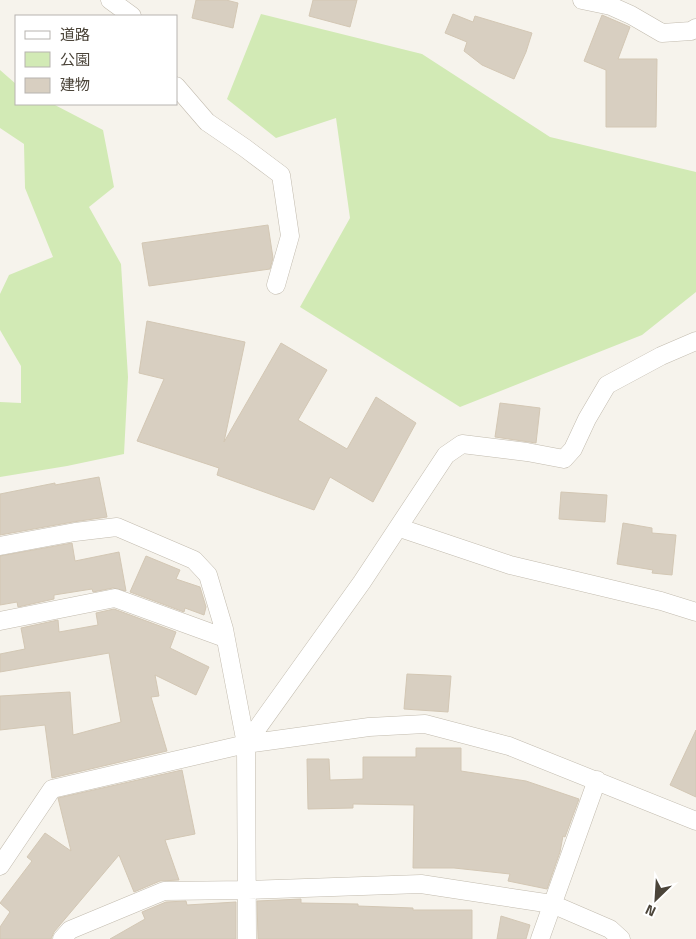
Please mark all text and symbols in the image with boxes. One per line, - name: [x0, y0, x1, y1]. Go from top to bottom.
- legend: [15, 15, 178, 105]
- text: 道路: [60, 23, 90, 46]
- text: 公園: [60, 48, 90, 71]
- text: 建物: [60, 73, 90, 96]
- north arrow: [631, 874, 681, 924]
- text: N: [641, 900, 659, 923]

